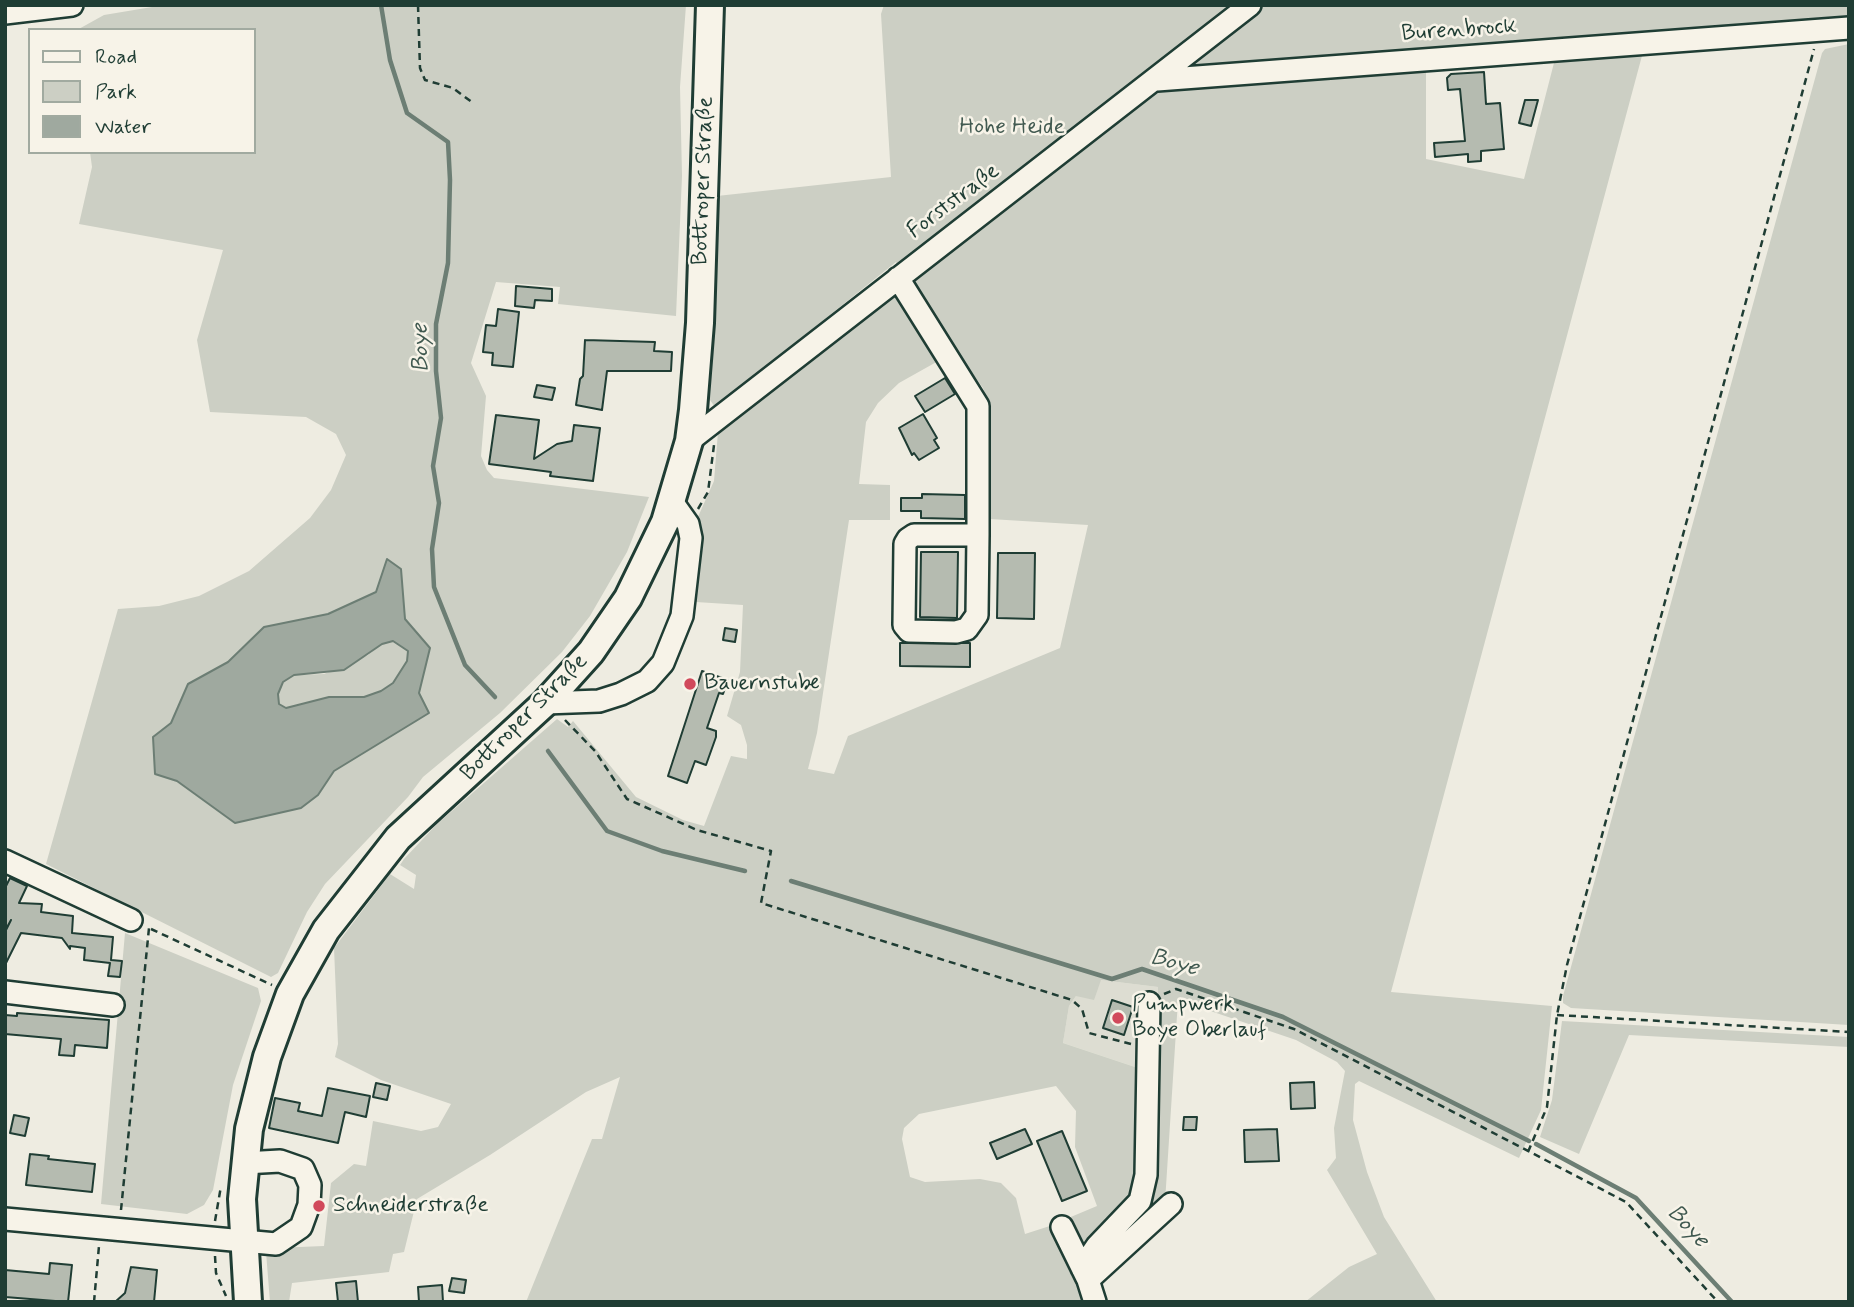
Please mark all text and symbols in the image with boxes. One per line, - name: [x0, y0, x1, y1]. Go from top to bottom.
- street label: Burenbrock: [1400, 13, 1518, 49]
- legend: [28, 28, 256, 154]
- text: Road: [95, 43, 137, 71]
- text: Park: [95, 78, 137, 106]
- street label: Bottroper Straße: [687, 96, 721, 266]
- text: Water: [95, 113, 151, 141]
- park label: Hohe Heide: [959, 114, 1065, 142]
- street label: Forststraße: [902, 158, 1006, 246]
- water label: Boye: [407, 324, 437, 372]
- street label: Bottroper Straße: [456, 649, 594, 787]
- place label: Bauernstube: [704, 670, 820, 698]
- marker: Bauernstube: [682, 676, 698, 692]
- water label: Boye: [1147, 944, 1201, 984]
- place label: Pumpwerk Boye Oberlauf: [1132, 991, 1266, 1045]
- marker: Pumpwerk Boye Oberlauf: [1110, 1010, 1126, 1026]
- place label: Schneiderstraße: [333, 1192, 489, 1220]
- marker: Schneiderstraße: [311, 1198, 327, 1214]
- water label: Boye: [1660, 1199, 1714, 1255]

